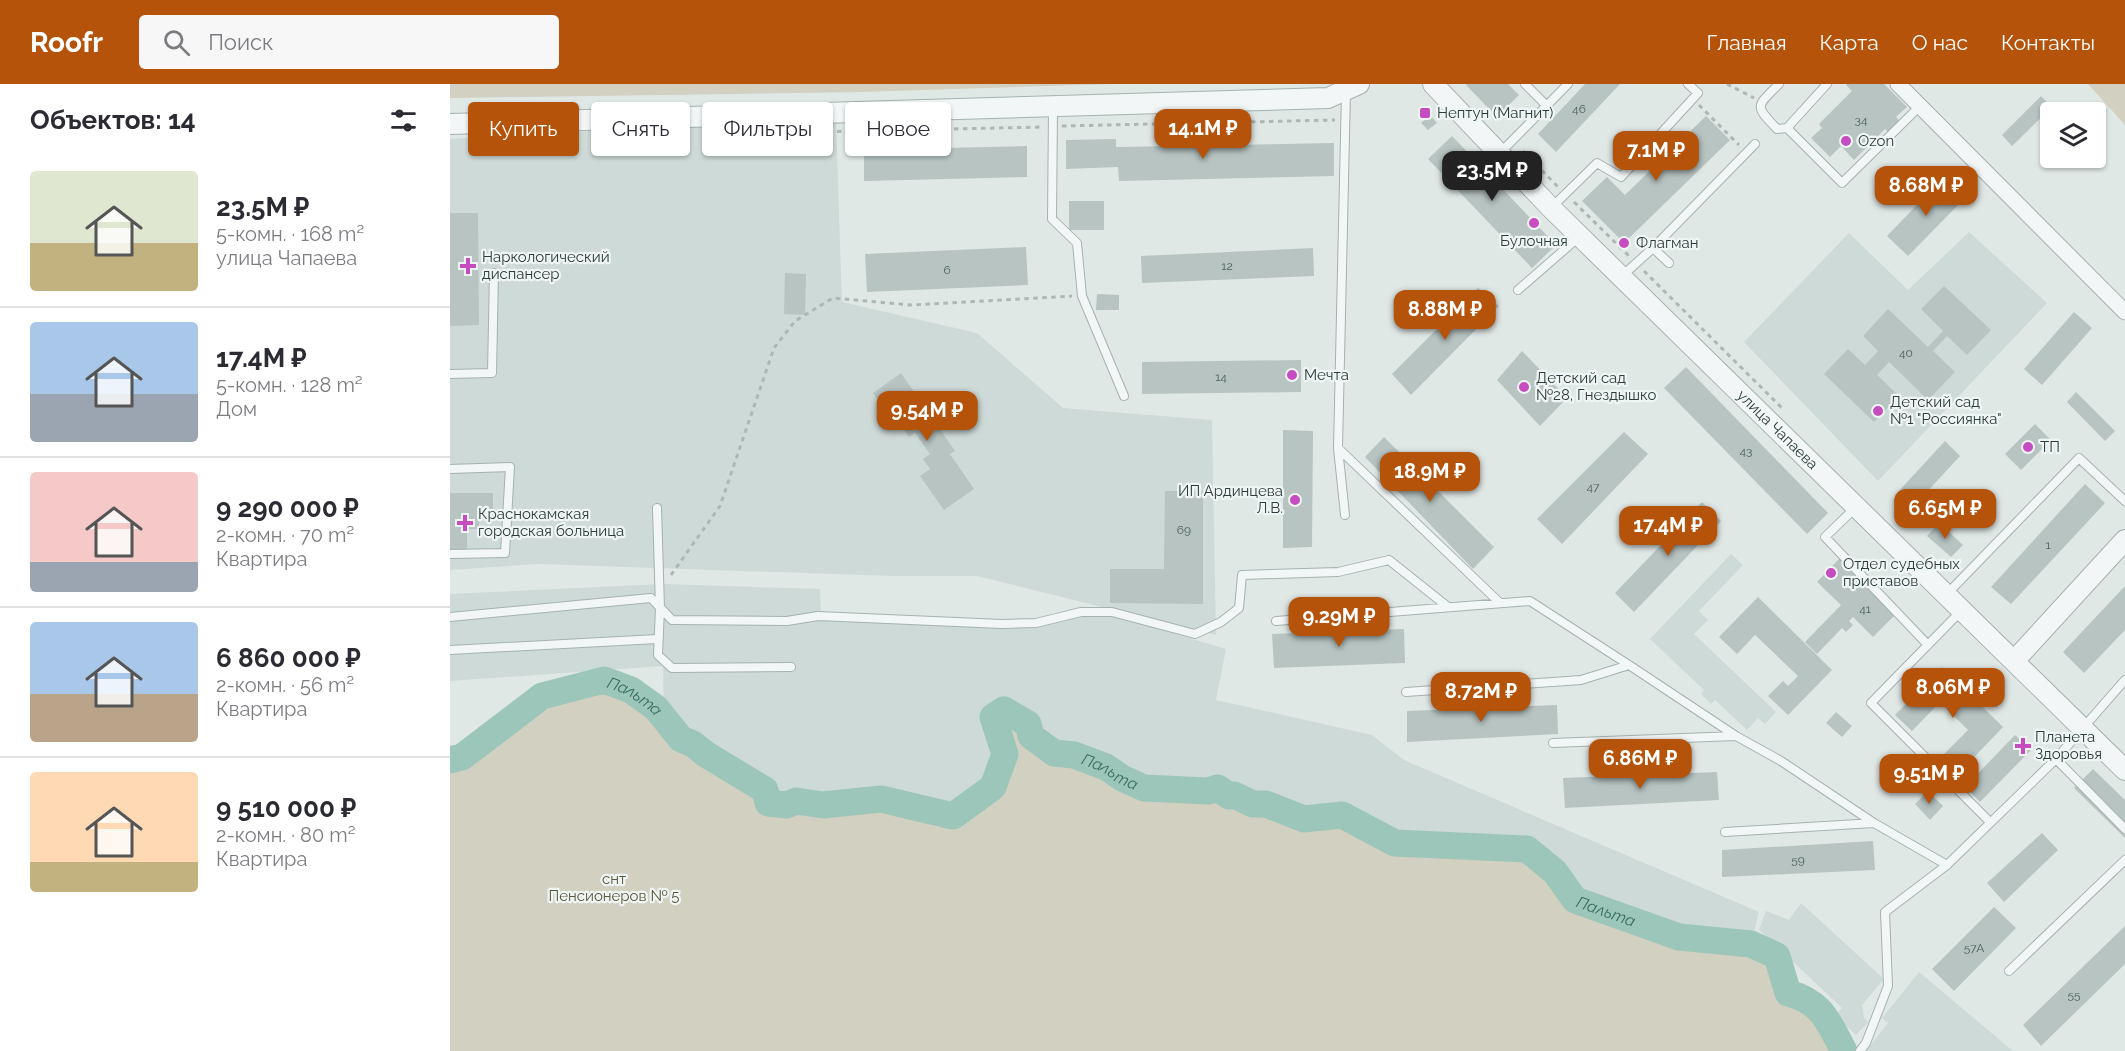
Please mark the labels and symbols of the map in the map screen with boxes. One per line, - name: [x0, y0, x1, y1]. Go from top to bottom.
- house number: 46: [1572, 102, 1586, 116]
- place label: Нептун (Магнит): [1437, 104, 1553, 122]
- marker: Нептун (Магнит): [1418, 106, 1432, 120]
- pin: 14.1M ₽: [1148, 109, 1258, 160]
- house number: 34: [1855, 113, 1868, 127]
- pin: 7.1M ₽: [1607, 131, 1705, 182]
- place label: Ozon: [1858, 132, 1894, 150]
- marker: Ozon: [1839, 134, 1853, 148]
- pin: 23.5M ₽: [1437, 151, 1547, 202]
- pin: 8.68M ₽: [1871, 166, 1981, 217]
- marker: Булочная: [1527, 216, 1541, 230]
- place label: Булочная: [1500, 232, 1568, 250]
- place label: Флагман: [1636, 234, 1698, 252]
- marker: Флагман: [1617, 236, 1631, 250]
- place label: Наркологический диспансер: [482, 248, 610, 283]
- marker: Наркологический диспансер: [459, 257, 477, 275]
- house number: 12: [1221, 259, 1233, 273]
- house number: 6: [943, 263, 951, 277]
- pin: 8.88M ₽: [1390, 290, 1500, 341]
- house number: 40: [1899, 346, 1913, 360]
- place label: Мечта: [1304, 366, 1349, 384]
- marker: Мечта: [1285, 368, 1299, 382]
- place label: Детский сад №28, Гнездышко: [1536, 369, 1656, 404]
- house number: 14: [1215, 370, 1227, 384]
- marker: Детский сад №28, Гнездышко: [1517, 380, 1531, 394]
- street label: улица Чапаева: [1733, 386, 1822, 473]
- pin: 9.54M ₽: [872, 391, 982, 442]
- place label: Детский сад №1 "Россиянка": [1890, 393, 2002, 428]
- marker: Детский сад №1 "Россиянка": [1871, 404, 1885, 418]
- place label: ТП: [2040, 438, 2060, 456]
- marker: ТП: [2021, 440, 2035, 454]
- house number: 43: [1740, 444, 1752, 458]
- pin: 18.9M ₽: [1375, 452, 1485, 503]
- house number: 47: [1587, 480, 1600, 494]
- place label: ИП Ардинцева Л.В.: [1178, 482, 1283, 517]
- pin: 6.65M ₽: [1890, 489, 2000, 540]
- marker: ИП Ардинцева Л.В.: [1288, 493, 1302, 507]
- place label: Краснокамская городская больница: [478, 505, 624, 540]
- pin: 17.4M ₽: [1613, 506, 1723, 557]
- marker: Краснокамская городская больница: [456, 514, 474, 532]
- house number: 69: [1177, 523, 1191, 537]
- house number: 1: [2045, 538, 2051, 552]
- place label: Отдел судебных приставов: [1843, 555, 1960, 590]
- marker: Отдел судебных приставов: [1824, 566, 1838, 580]
- pin: 9.29M ₽: [1284, 597, 1394, 648]
- house number: 41: [1859, 602, 1871, 616]
- pin: 8.06M ₽: [1898, 668, 2008, 719]
- pin: 8.72M ₽: [1426, 672, 1536, 723]
- water label: Пальта: [605, 673, 667, 719]
- place label: Планета Здоровья: [2035, 728, 2102, 763]
- pin: 6.86M ₽: [1585, 739, 1695, 790]
- marker: Планета Здоровья: [2016, 739, 2030, 753]
- water label: Пальта: [1079, 749, 1142, 794]
- pin: 9.51M ₽: [1874, 754, 1984, 805]
- house number: 59: [1791, 853, 1805, 867]
- park label: снт Пенсионеров № 5: [548, 870, 680, 905]
- water label: Пальта: [1574, 892, 1639, 930]
- house number: 57А: [1964, 941, 1984, 955]
- house number: 55: [2067, 988, 2081, 1002]

